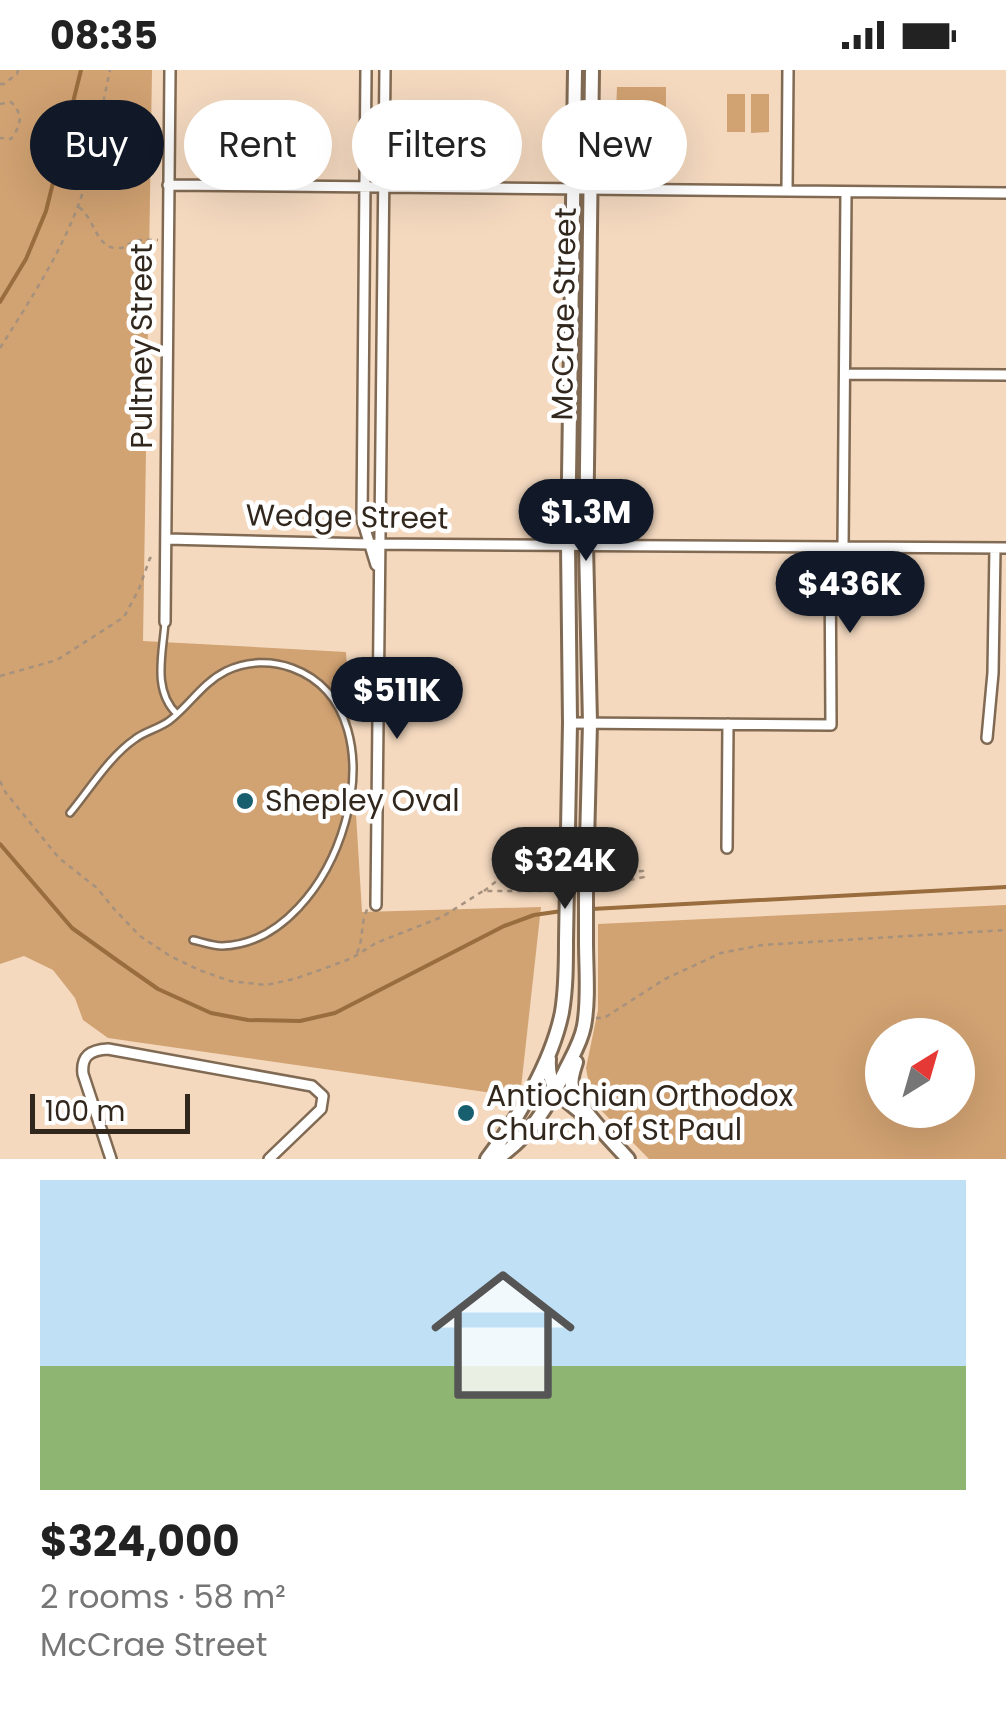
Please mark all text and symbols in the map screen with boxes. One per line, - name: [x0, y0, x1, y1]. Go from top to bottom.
- text: 08:35: [50, 9, 158, 62]
- chip: Buy: [30, 100, 164, 190]
- chip: Rent: [184, 100, 332, 190]
- chip: Filters: [352, 100, 522, 190]
- chip: New: [542, 100, 687, 190]
- street label: McCrae Street: [540, 207, 587, 421]
- street label: Pultney Street: [120, 243, 163, 449]
- pin: $1.3M: [516, 479, 656, 564]
- text: $1.3M: [541, 489, 631, 534]
- street label: Wedge Street: [245, 493, 449, 540]
- pin: $436K: [780, 551, 920, 636]
- text: $436K: [798, 561, 902, 606]
- pin: $511K: [327, 657, 467, 742]
- text: $511K: [353, 667, 441, 712]
- place label: Shepley Oval: [265, 779, 460, 822]
- marker: Shepley Oval: [234, 790, 256, 812]
- pin: $324K: [495, 827, 635, 912]
- text: $324K: [514, 837, 616, 882]
- north arrow: [865, 1018, 975, 1128]
- map controls: [865, 1018, 975, 1128]
- place label: Antiochian Orthodox Church of St Paul: [486, 1074, 793, 1151]
- scale bar: [30, 1089, 190, 1134]
- text: 100 m: [45, 1092, 125, 1131]
- marker: Antiochian Orthodox Church of St Paul: [455, 1102, 477, 1124]
- icon: home: [413, 1245, 593, 1425]
- text: $324,000: [40, 1512, 240, 1571]
- text: 2 rooms · 58 m²: [40, 1574, 286, 1619]
- text: McCrae Street: [40, 1622, 267, 1667]

